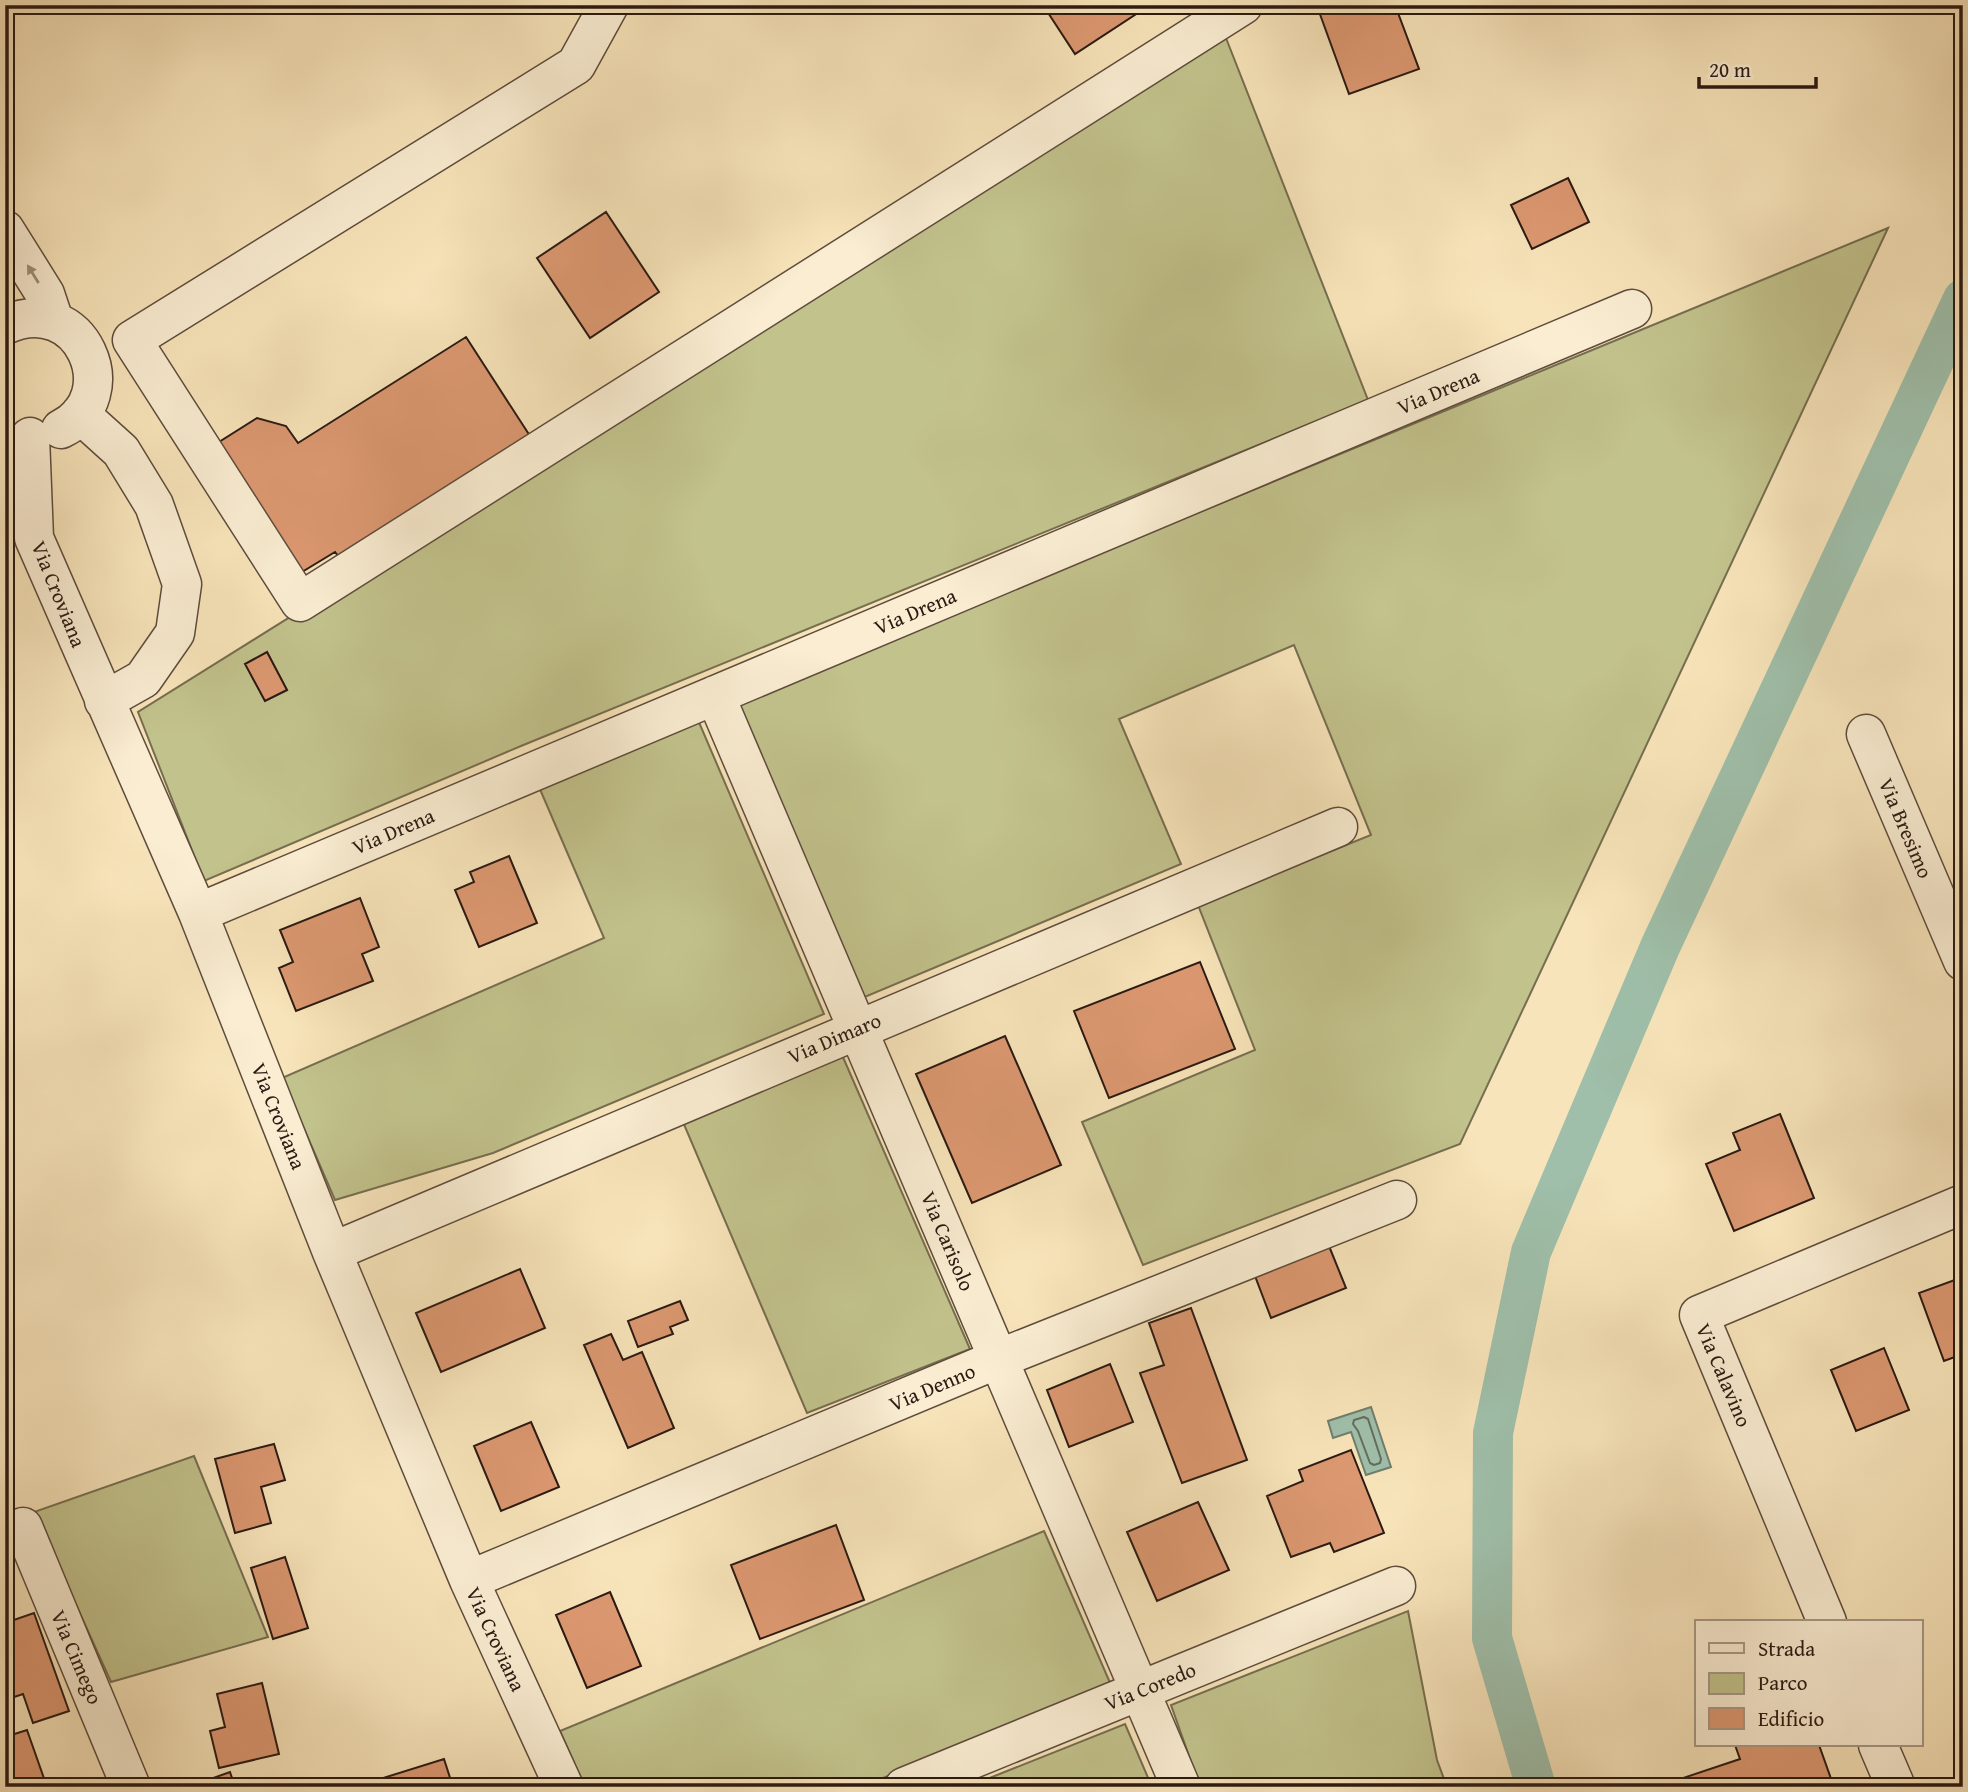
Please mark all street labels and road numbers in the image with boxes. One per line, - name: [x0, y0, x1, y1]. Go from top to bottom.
- street label: Via Drena: [1392, 360, 1484, 422]
- street label: Via Croviana: [24, 536, 94, 652]
- street label: Via Drena: [869, 580, 961, 642]
- street label: Via Bresimo: [1871, 773, 1941, 883]
- street label: Via Drena: [347, 800, 439, 862]
- street label: Via Dimaro: [782, 1004, 886, 1072]
- street label: Via Croviana: [244, 1058, 314, 1174]
- street label: Via Carisolo: [913, 1186, 983, 1296]
- street label: Via Calavino: [1688, 1318, 1760, 1432]
- street label: Via Denno: [884, 1355, 980, 1419]
- street label: Via Croviana: [458, 1582, 534, 1696]
- street label: Via Cimego: [43, 1605, 111, 1709]
- street label: Via Coredo: [1099, 1654, 1201, 1718]

